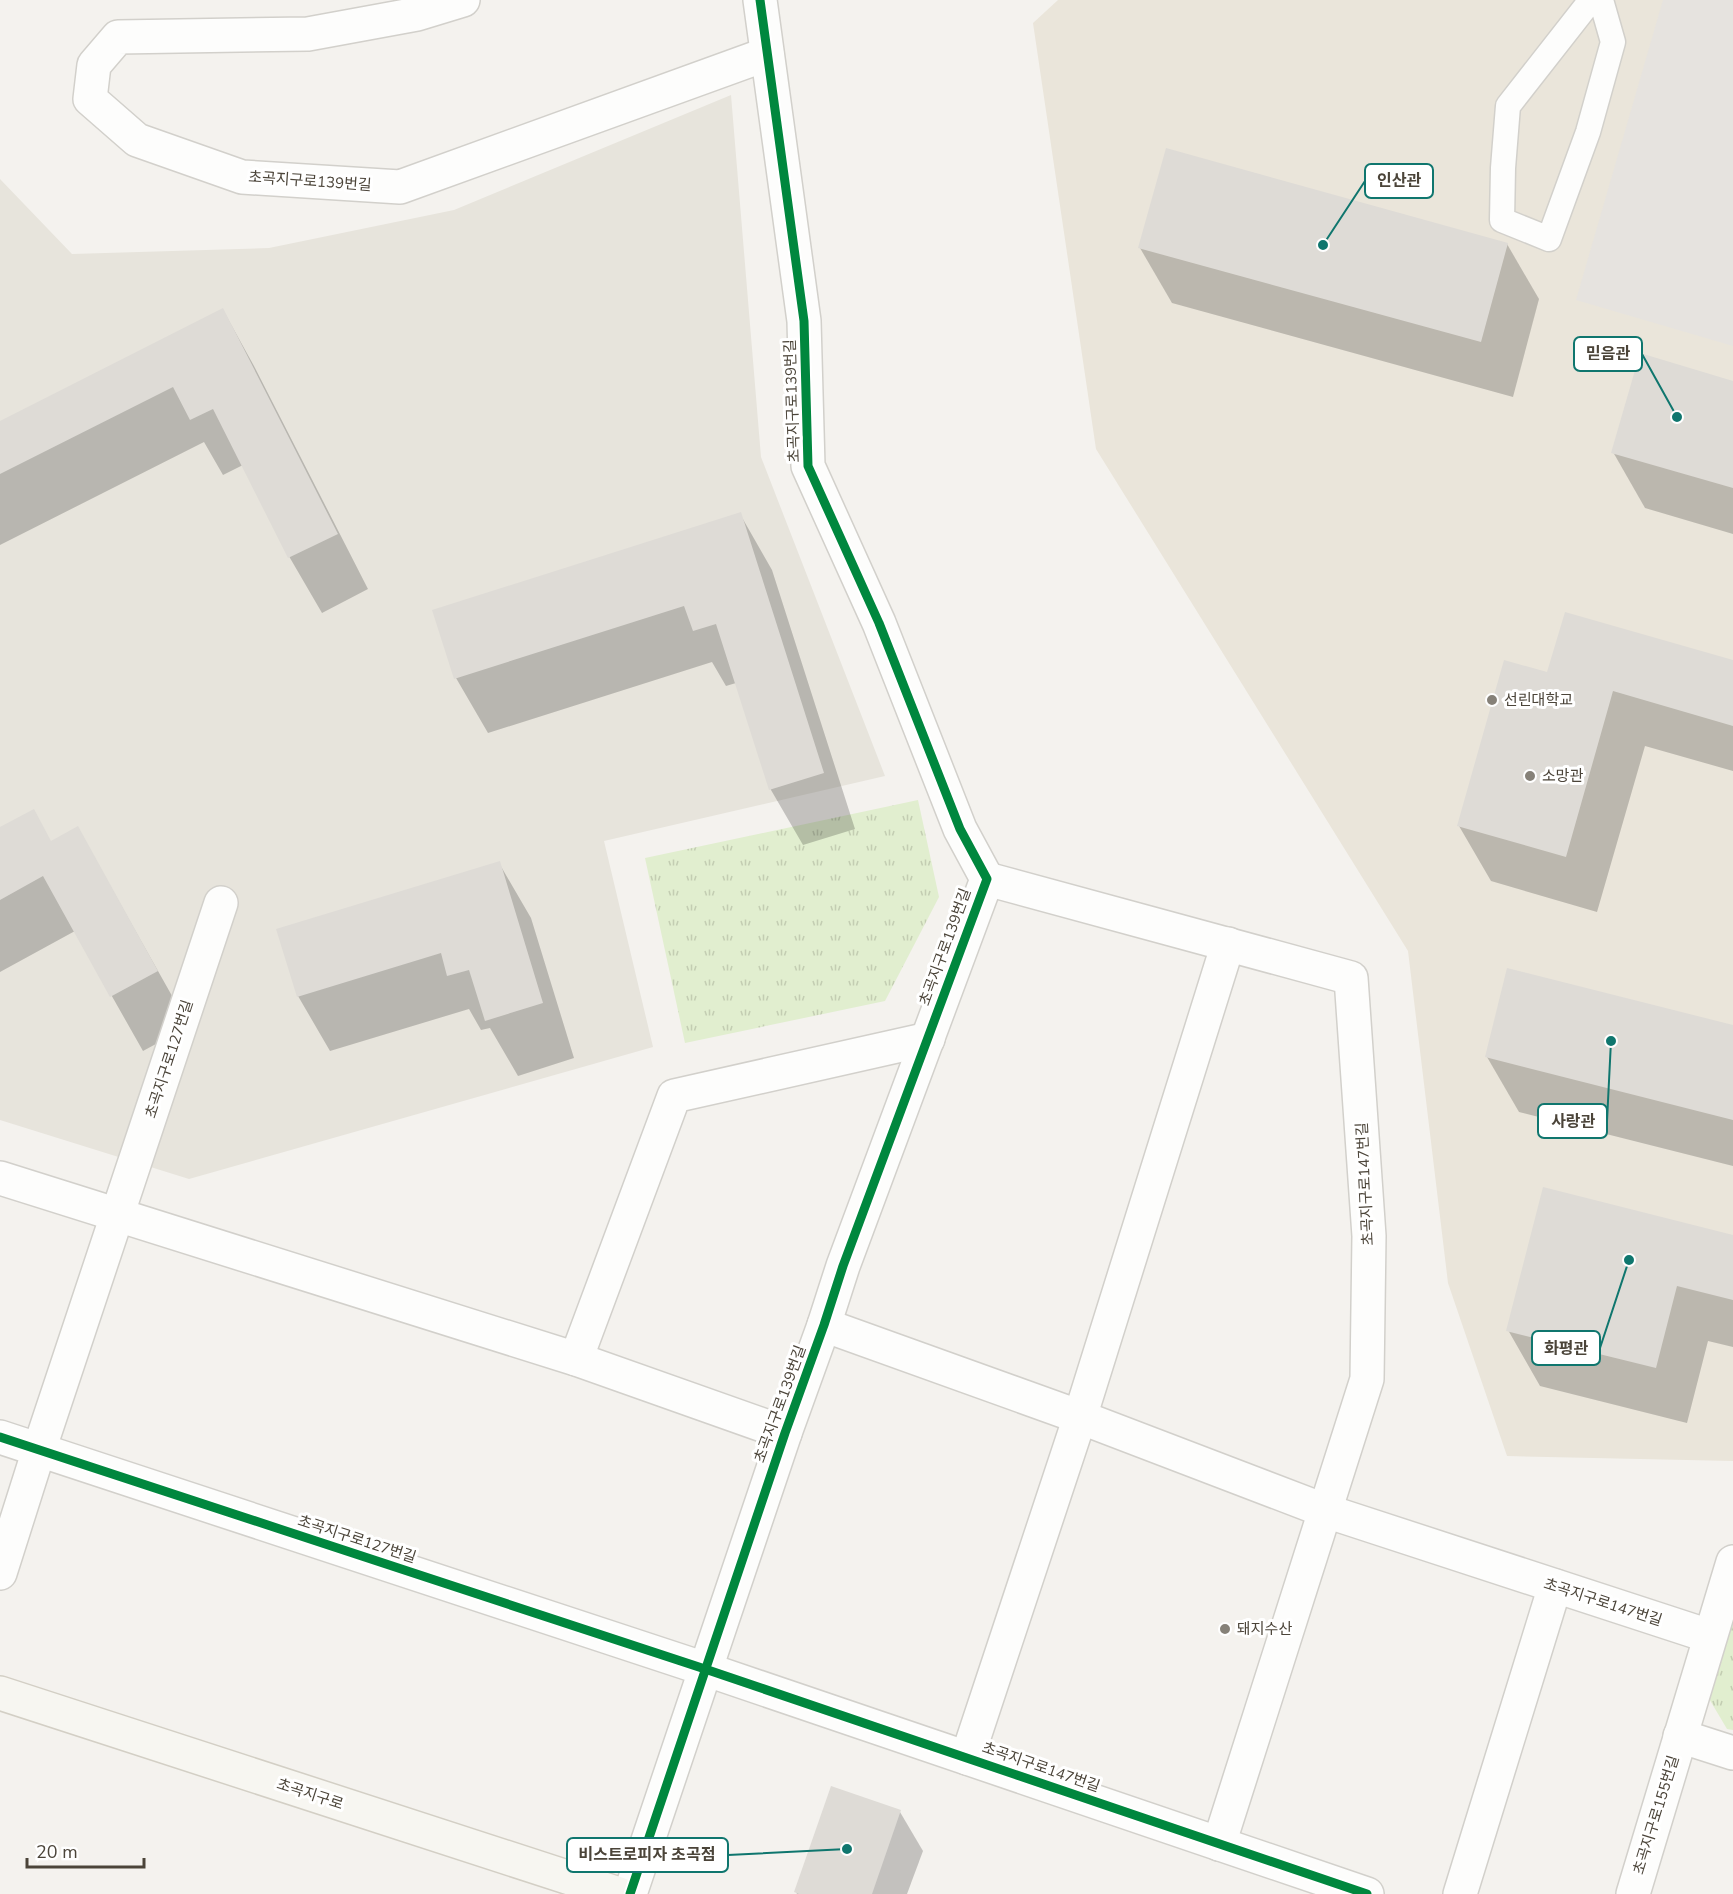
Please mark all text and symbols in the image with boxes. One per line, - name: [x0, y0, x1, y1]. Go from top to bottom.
- callout: 인산관: [1365, 164, 1433, 198]
- street label: 초곡지구로139번길: [248, 167, 372, 195]
- text: 인산관: [1377, 170, 1421, 192]
- callout: 믿음관: [1574, 337, 1642, 371]
- street label: 초곡지구로139번길: [780, 339, 804, 463]
- text: 믿음관: [1586, 343, 1630, 365]
- place label: 선린대학교: [1504, 690, 1573, 710]
- marker: 선린대학교: [1485, 693, 1499, 707]
- place label: 소망관: [1542, 766, 1584, 786]
- marker: 소망관: [1523, 769, 1537, 783]
- street label: 초곡지구로139번길: [914, 886, 976, 1008]
- street label: 초곡지구로127번길: [140, 997, 198, 1121]
- callout: 사랑관: [1538, 1104, 1607, 1138]
- text: 사랑관: [1551, 1111, 1595, 1133]
- street label: 초곡지구로147번길: [1352, 1122, 1378, 1246]
- callout: 화평관: [1532, 1331, 1600, 1365]
- text: 화평관: [1544, 1338, 1588, 1360]
- street label: 초곡지구로139번길: [749, 1343, 811, 1465]
- street label: 초곡지구로127번길: [295, 1510, 419, 1568]
- street label: 초곡지구로147번길: [1541, 1573, 1665, 1631]
- place label: 돼지수산: [1237, 1619, 1292, 1639]
- marker: 돼지수산: [1218, 1622, 1232, 1636]
- street label: 초곡지구로147번길: [979, 1737, 1103, 1797]
- street label: 초곡지구로155번길: [1628, 1753, 1684, 1877]
- street label: 초곡지구로: [274, 1774, 346, 1814]
- scale bar: [27, 1831, 144, 1869]
- callout: 비스트로피자 초곡점: [567, 1838, 728, 1872]
- text: 20 m: [36, 1840, 78, 1864]
- text: 비스트로피자 초곡점: [579, 1844, 715, 1866]

